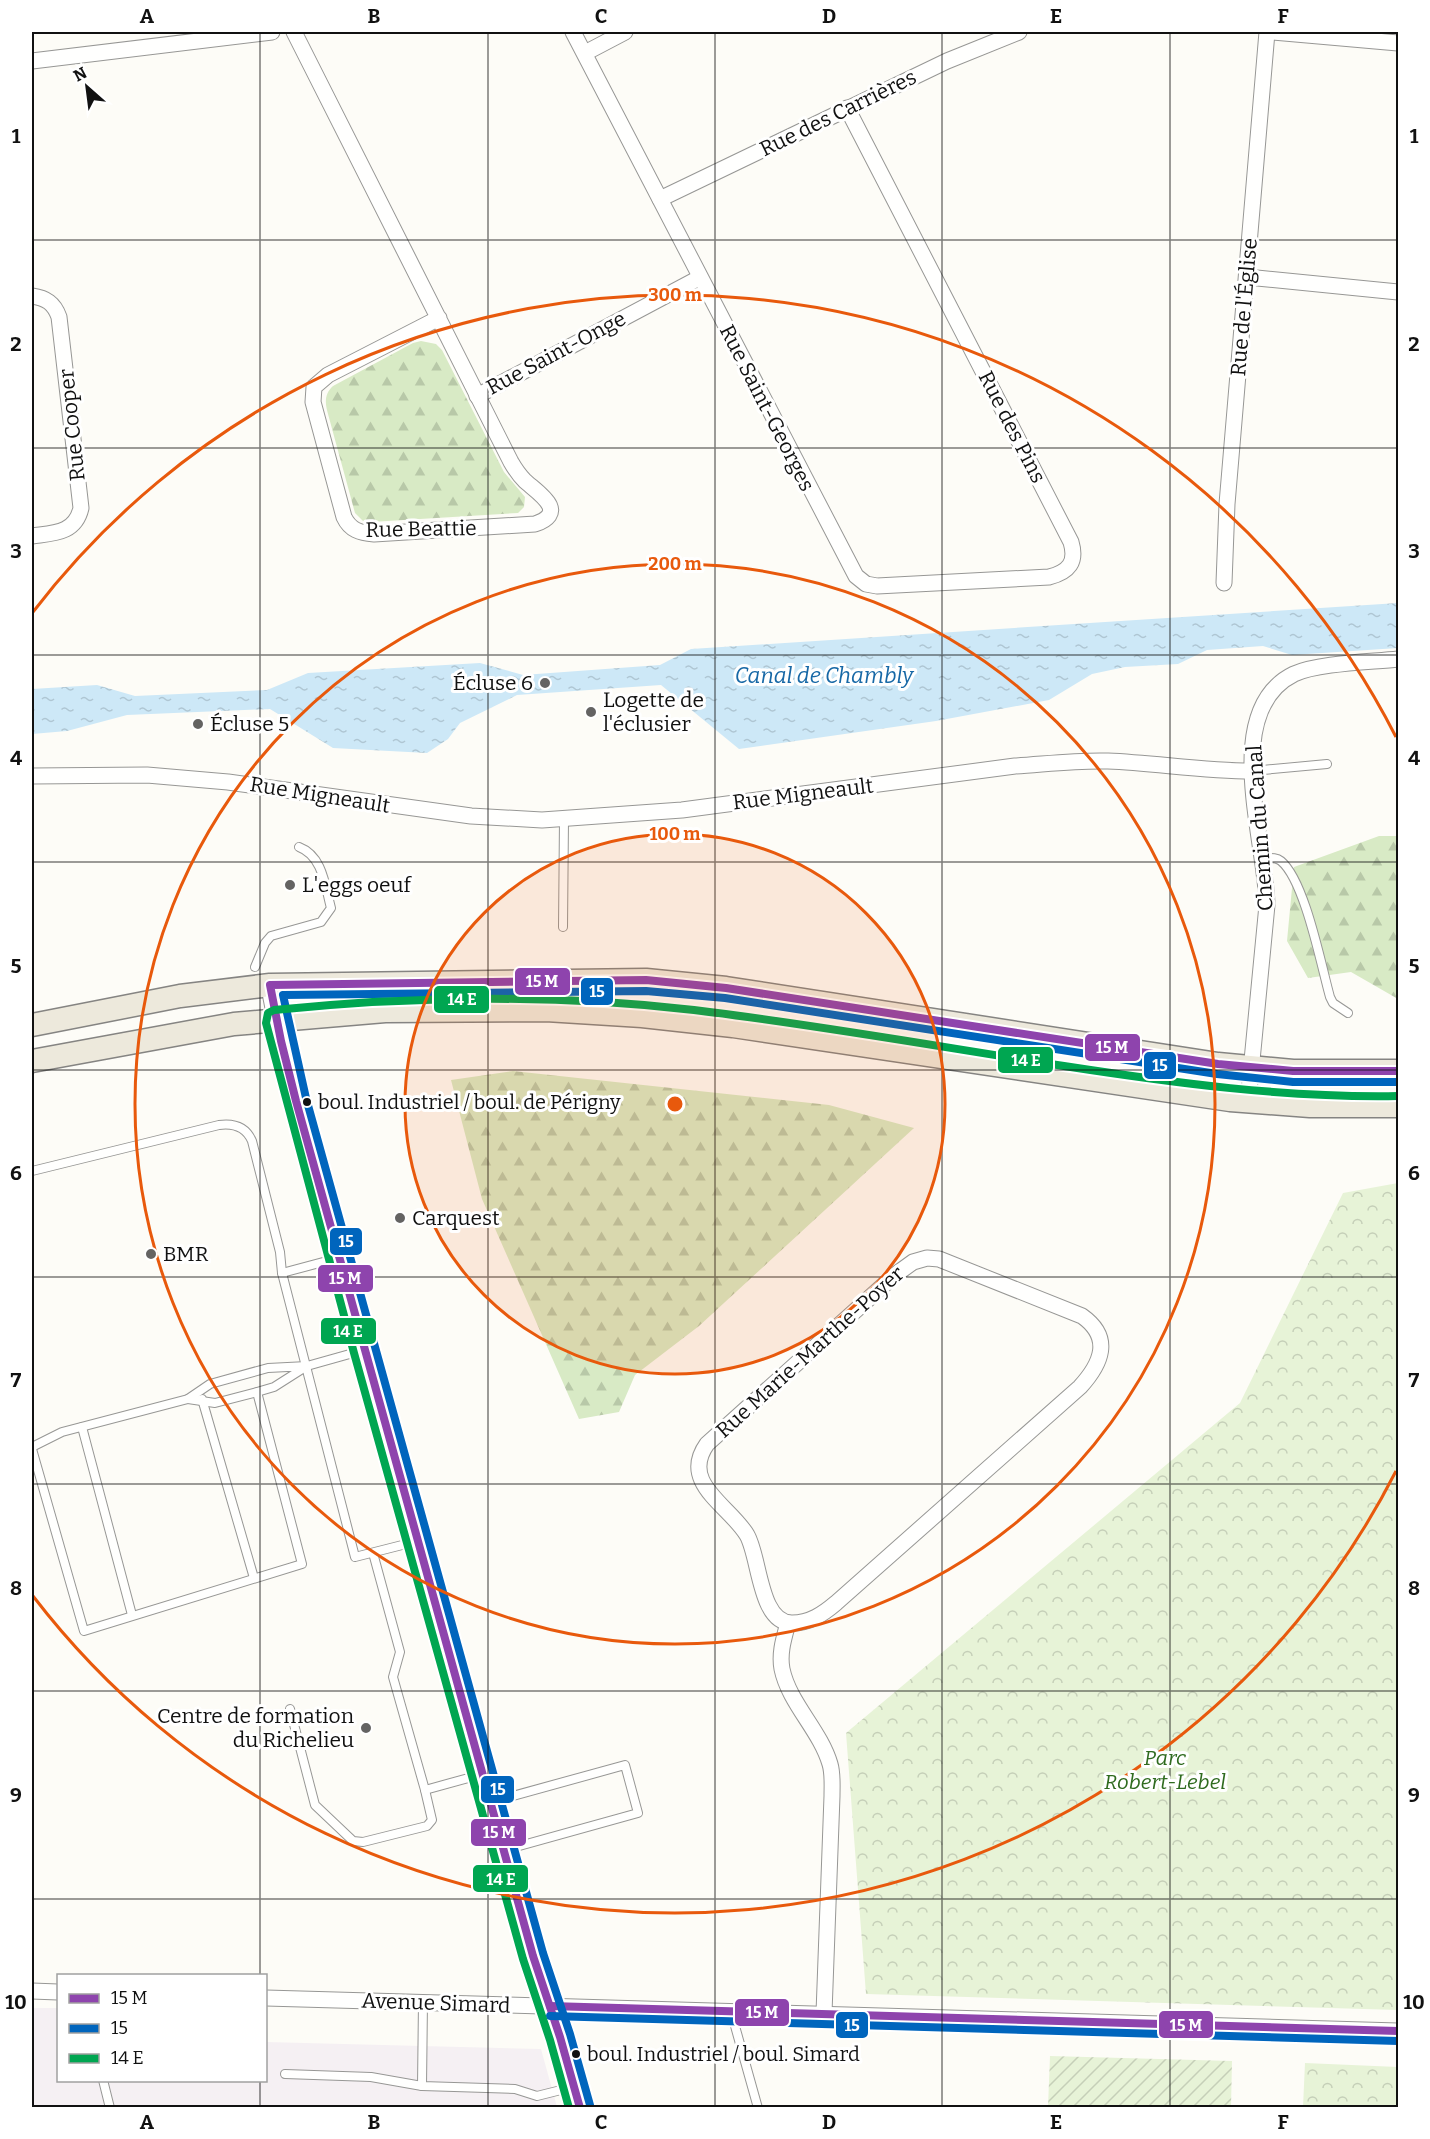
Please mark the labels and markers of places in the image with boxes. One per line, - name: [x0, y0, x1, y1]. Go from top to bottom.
- place label: Écluse 6: [453, 670, 533, 696]
- marker: Écluse 6: [538, 676, 552, 690]
- place label: Logette de l'éclusier: [603, 687, 704, 737]
- marker: Logette de l'éclusier: [584, 705, 598, 719]
- place label: Écluse 5: [210, 711, 289, 737]
- marker: Écluse 5: [191, 717, 205, 731]
- place label: L'eggs oeuf: [302, 872, 413, 898]
- marker: L'eggs oeuf: [283, 878, 297, 892]
- place label: boul. Industriel / boul. de Périgny: [318, 1090, 621, 1114]
- centre of rings: [665, 1094, 685, 1114]
- marker: boul. Industriel / boul. de Périgny: [301, 1096, 313, 1108]
- place label: Carquest: [412, 1205, 500, 1231]
- marker: Carquest: [393, 1211, 407, 1225]
- place label: BMR: [163, 1241, 209, 1267]
- marker: BMR: [144, 1247, 158, 1261]
- place label: Centre de formation du Richelieu: [157, 1703, 354, 1753]
- marker: Centre de formation du Richelieu: [359, 1721, 373, 1735]
- place label: boul. Industriel / boul. Simard: [587, 2042, 860, 2066]
- marker: boul. Industriel / boul. Simard: [570, 2048, 582, 2060]

